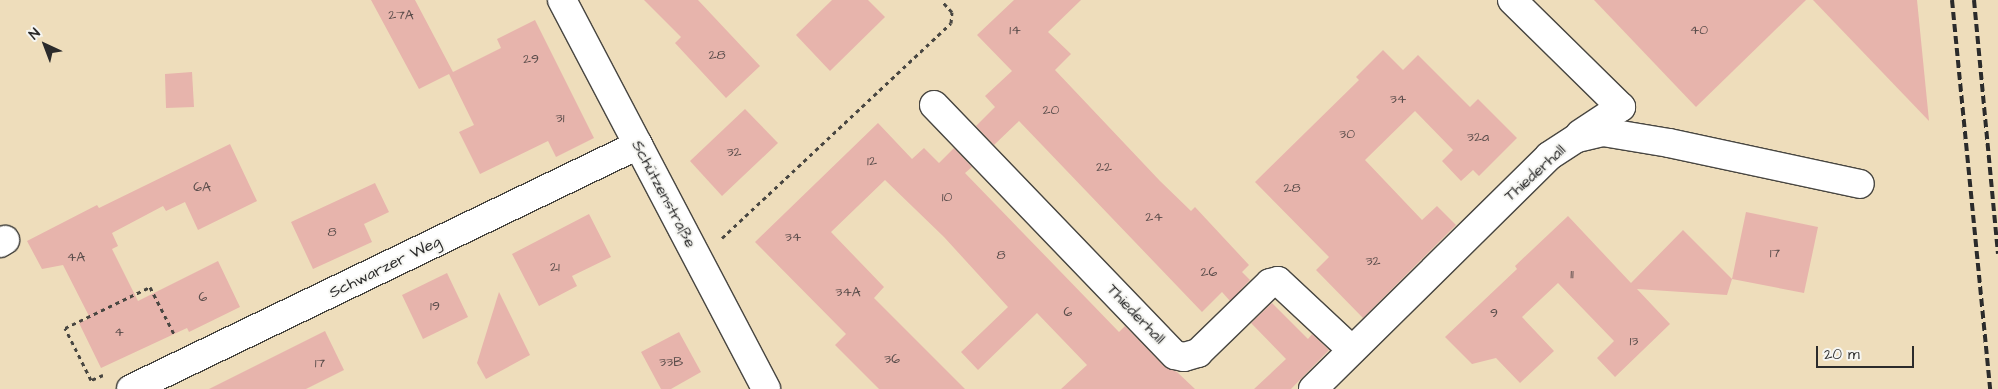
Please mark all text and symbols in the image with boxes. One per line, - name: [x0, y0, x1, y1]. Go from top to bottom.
- house number: 27A: [388, 7, 414, 23]
- north arrow: [20, 20, 70, 70]
- house number: 14: [1009, 22, 1021, 38]
- house number: 40: [1690, 22, 1708, 38]
- text: N: [25, 24, 45, 44]
- house number: 28: [708, 47, 726, 63]
- house number: 29: [523, 51, 539, 67]
- house number: 34: [1390, 91, 1406, 107]
- house number: 20: [1043, 102, 1059, 118]
- house number: 31: [556, 110, 564, 126]
- house number: 30: [1339, 126, 1355, 142]
- house number: 32a: [1467, 129, 1489, 145]
- street label: Schützenstraße: [628, 137, 700, 251]
- street label: Thiederhall: [1500, 141, 1570, 205]
- house number: 32: [726, 144, 742, 160]
- house number: 12: [867, 153, 877, 169]
- house number: 22: [1096, 159, 1112, 175]
- house number: 6A: [193, 179, 211, 195]
- house number: 28: [1283, 180, 1301, 196]
- house number: 10: [942, 189, 952, 205]
- house number: 24: [1145, 209, 1163, 225]
- house number: 8: [327, 224, 337, 240]
- house number: 34: [785, 229, 801, 245]
- street label: Schwarzer Weg: [326, 232, 444, 302]
- house number: 17: [1770, 245, 1780, 261]
- house number: 8: [996, 247, 1006, 263]
- house number: 4A: [67, 249, 85, 265]
- house number: 32: [1365, 253, 1381, 269]
- house number: 21: [550, 259, 560, 275]
- house number: 26: [1201, 264, 1217, 280]
- house number: 11: [1570, 266, 1574, 282]
- street label: Thiederhall: [1103, 280, 1169, 348]
- house number: 34A: [835, 284, 861, 300]
- house number: 6: [199, 289, 207, 305]
- house number: 19: [430, 298, 440, 314]
- house number: 6: [1064, 304, 1072, 320]
- house number: 9: [1490, 305, 1498, 321]
- house number: 4: [114, 324, 124, 340]
- house number: 13: [1630, 333, 1638, 349]
- scale bar: [1818, 336, 1916, 368]
- text: 20 m: [1824, 344, 1860, 365]
- house number: 36: [884, 351, 900, 367]
- house number: 33B: [659, 354, 683, 370]
- house number: 17: [315, 355, 325, 371]

